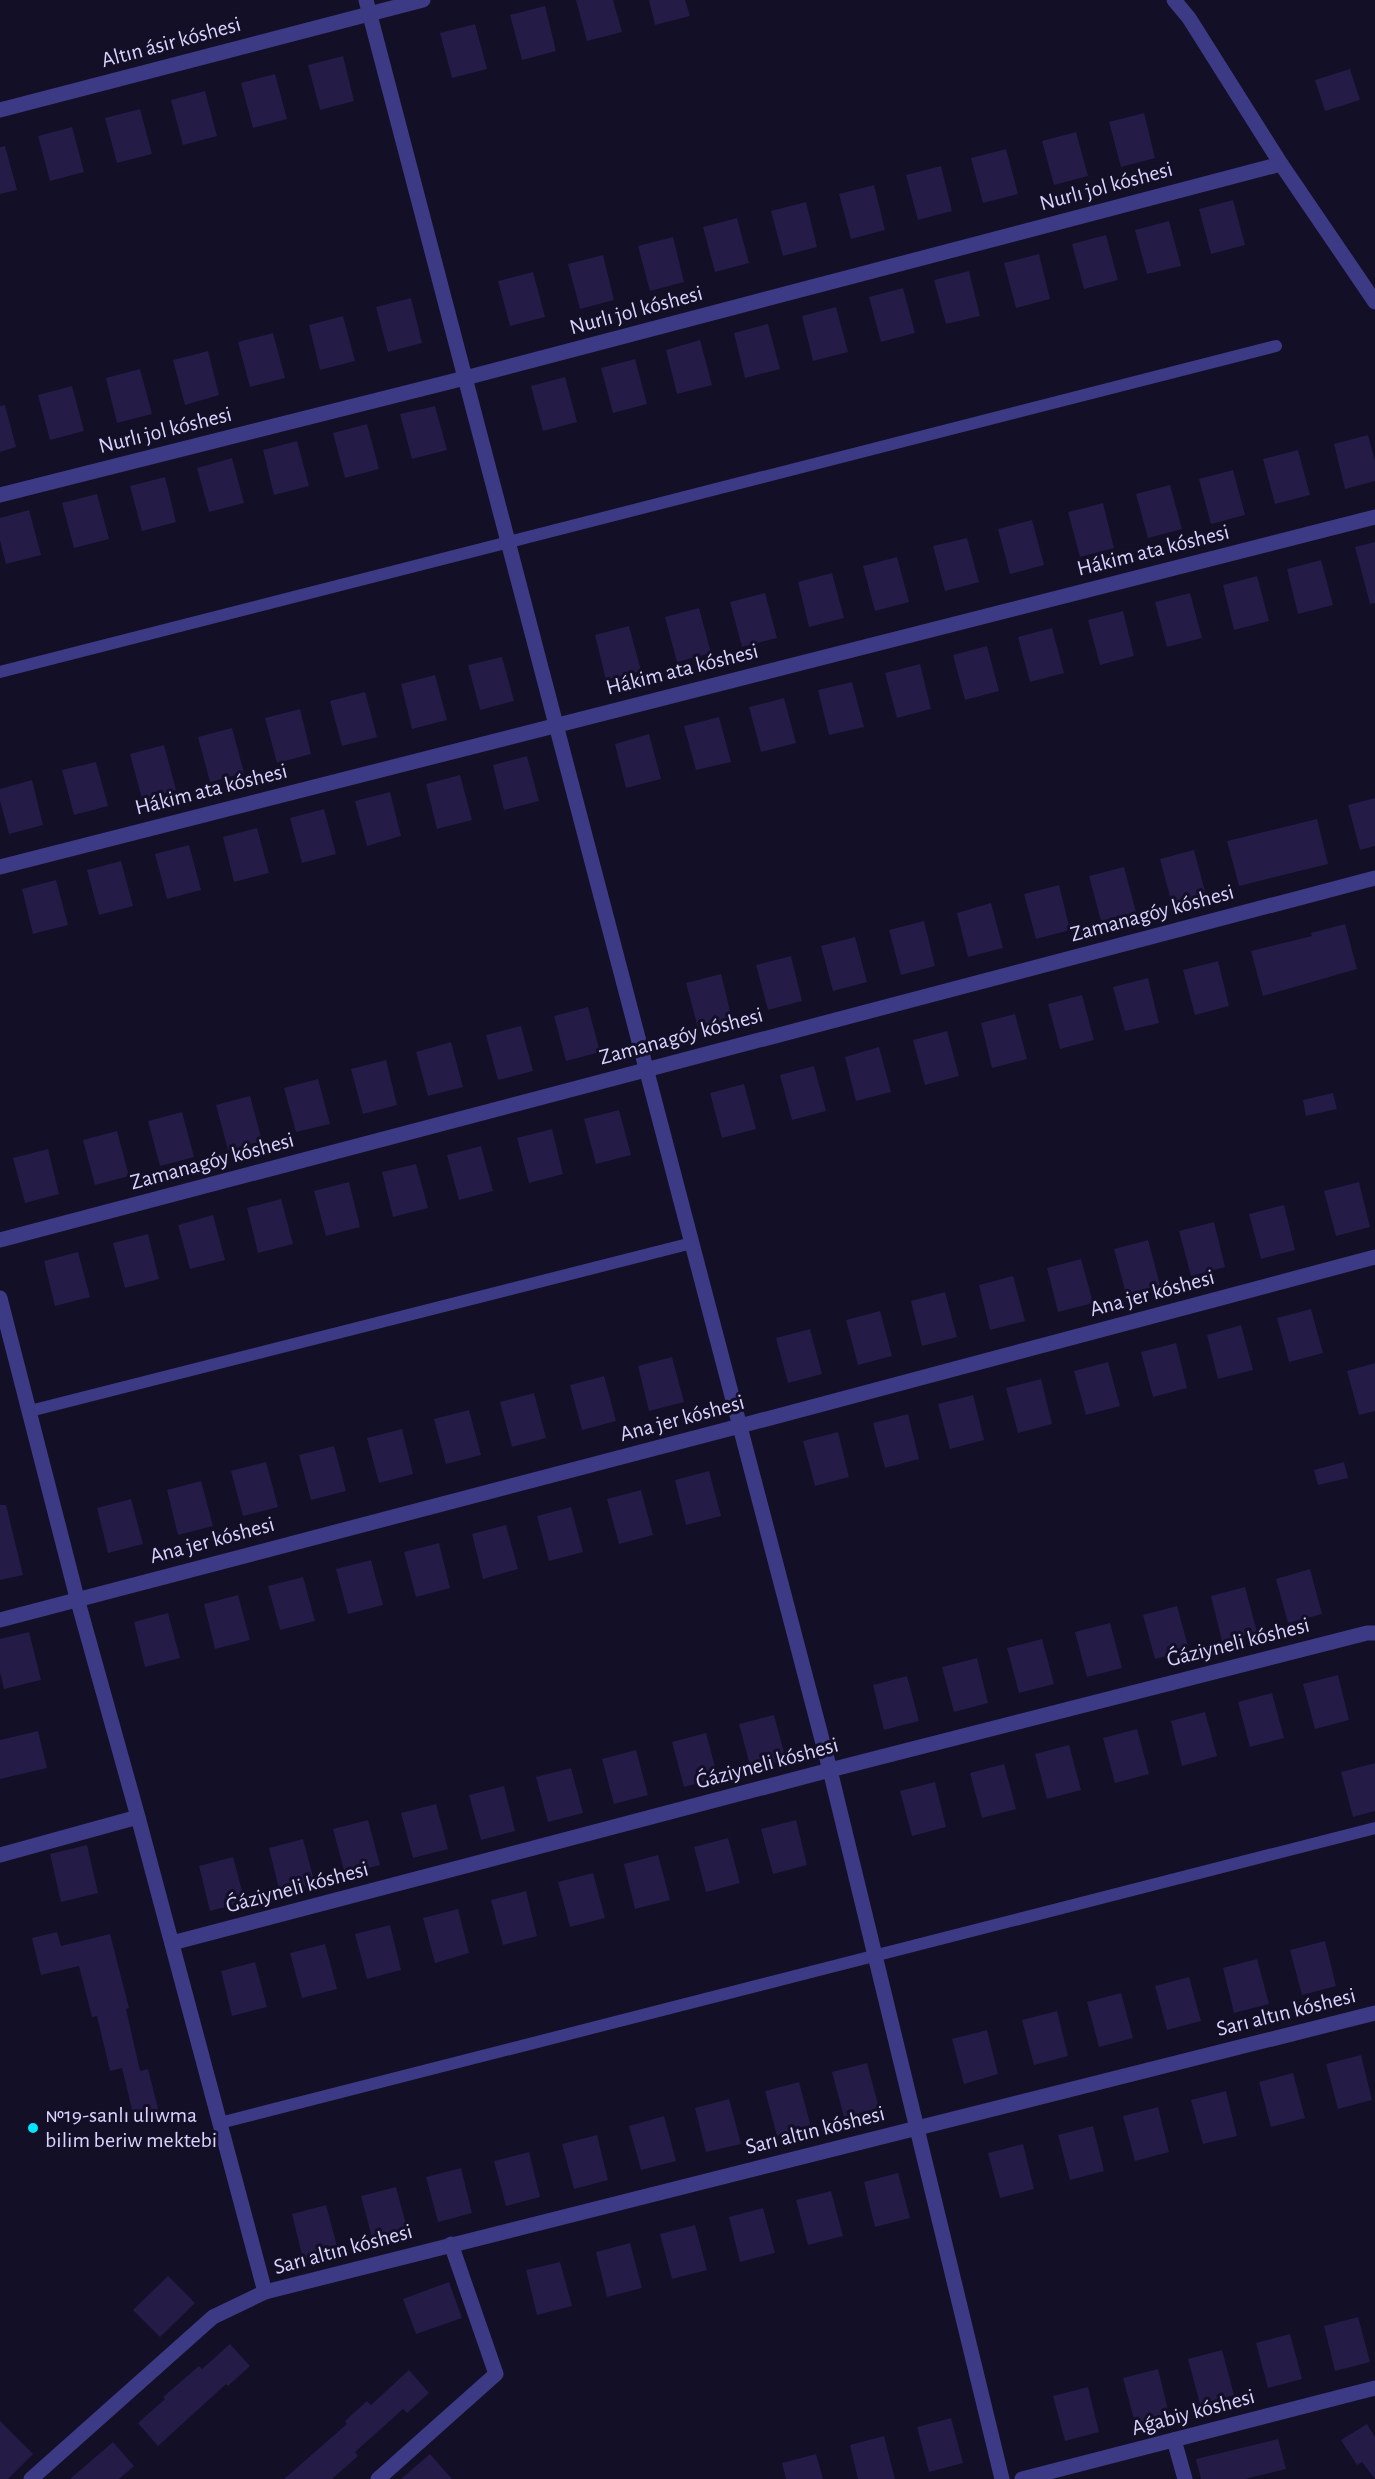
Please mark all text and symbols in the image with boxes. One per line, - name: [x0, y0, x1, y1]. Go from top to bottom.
- street label: Altın ásir kóshesi: [99, 13, 243, 71]
- street label: Nurlı jol kóshesi: [1037, 158, 1175, 214]
- street label: Nurlı jol kóshesi: [567, 282, 705, 338]
- street label: Nurlı jol kóshesi: [96, 403, 234, 457]
- street label: Hákim ata kóshesi: [1075, 520, 1231, 580]
- street label: Hákim ata kóshesi: [604, 639, 760, 699]
- street label: Hákim ata kóshesi: [133, 759, 289, 819]
- street label: Zamanagóy kóshesi: [1068, 881, 1236, 945]
- street label: Zamanagóy kóshesi: [597, 1004, 765, 1068]
- street label: Zamanagóy kóshesi: [128, 1129, 296, 1193]
- street label: Ana jer kóshesi: [1087, 1266, 1217, 1320]
- street label: Ana jer kóshesi: [617, 1391, 747, 1445]
- street label: Ana jer kóshesi: [147, 1513, 277, 1567]
- street label: Ǵáziyneli kóshesi: [1164, 1613, 1312, 1670]
- street label: Ǵáziyneli kóshesi: [693, 1732, 841, 1793]
- street label: Ǵáziyneli kóshesi: [223, 1856, 371, 1917]
- street label: Sarı altın kóshesi: [1214, 1984, 1358, 2040]
- street label: Sarı altın kóshesi: [743, 2102, 887, 2158]
- place label: №19-sanlı ulıwma bilim beriw mektebi: [45, 2104, 217, 2151]
- marker: №19-sanlı ulıwma bilim beriw mektebi: [26, 2121, 40, 2135]
- street label: Sarı altın kóshesi: [271, 2220, 415, 2278]
- street label: Aǵabiy kóshesi: [1129, 2385, 1257, 2439]

